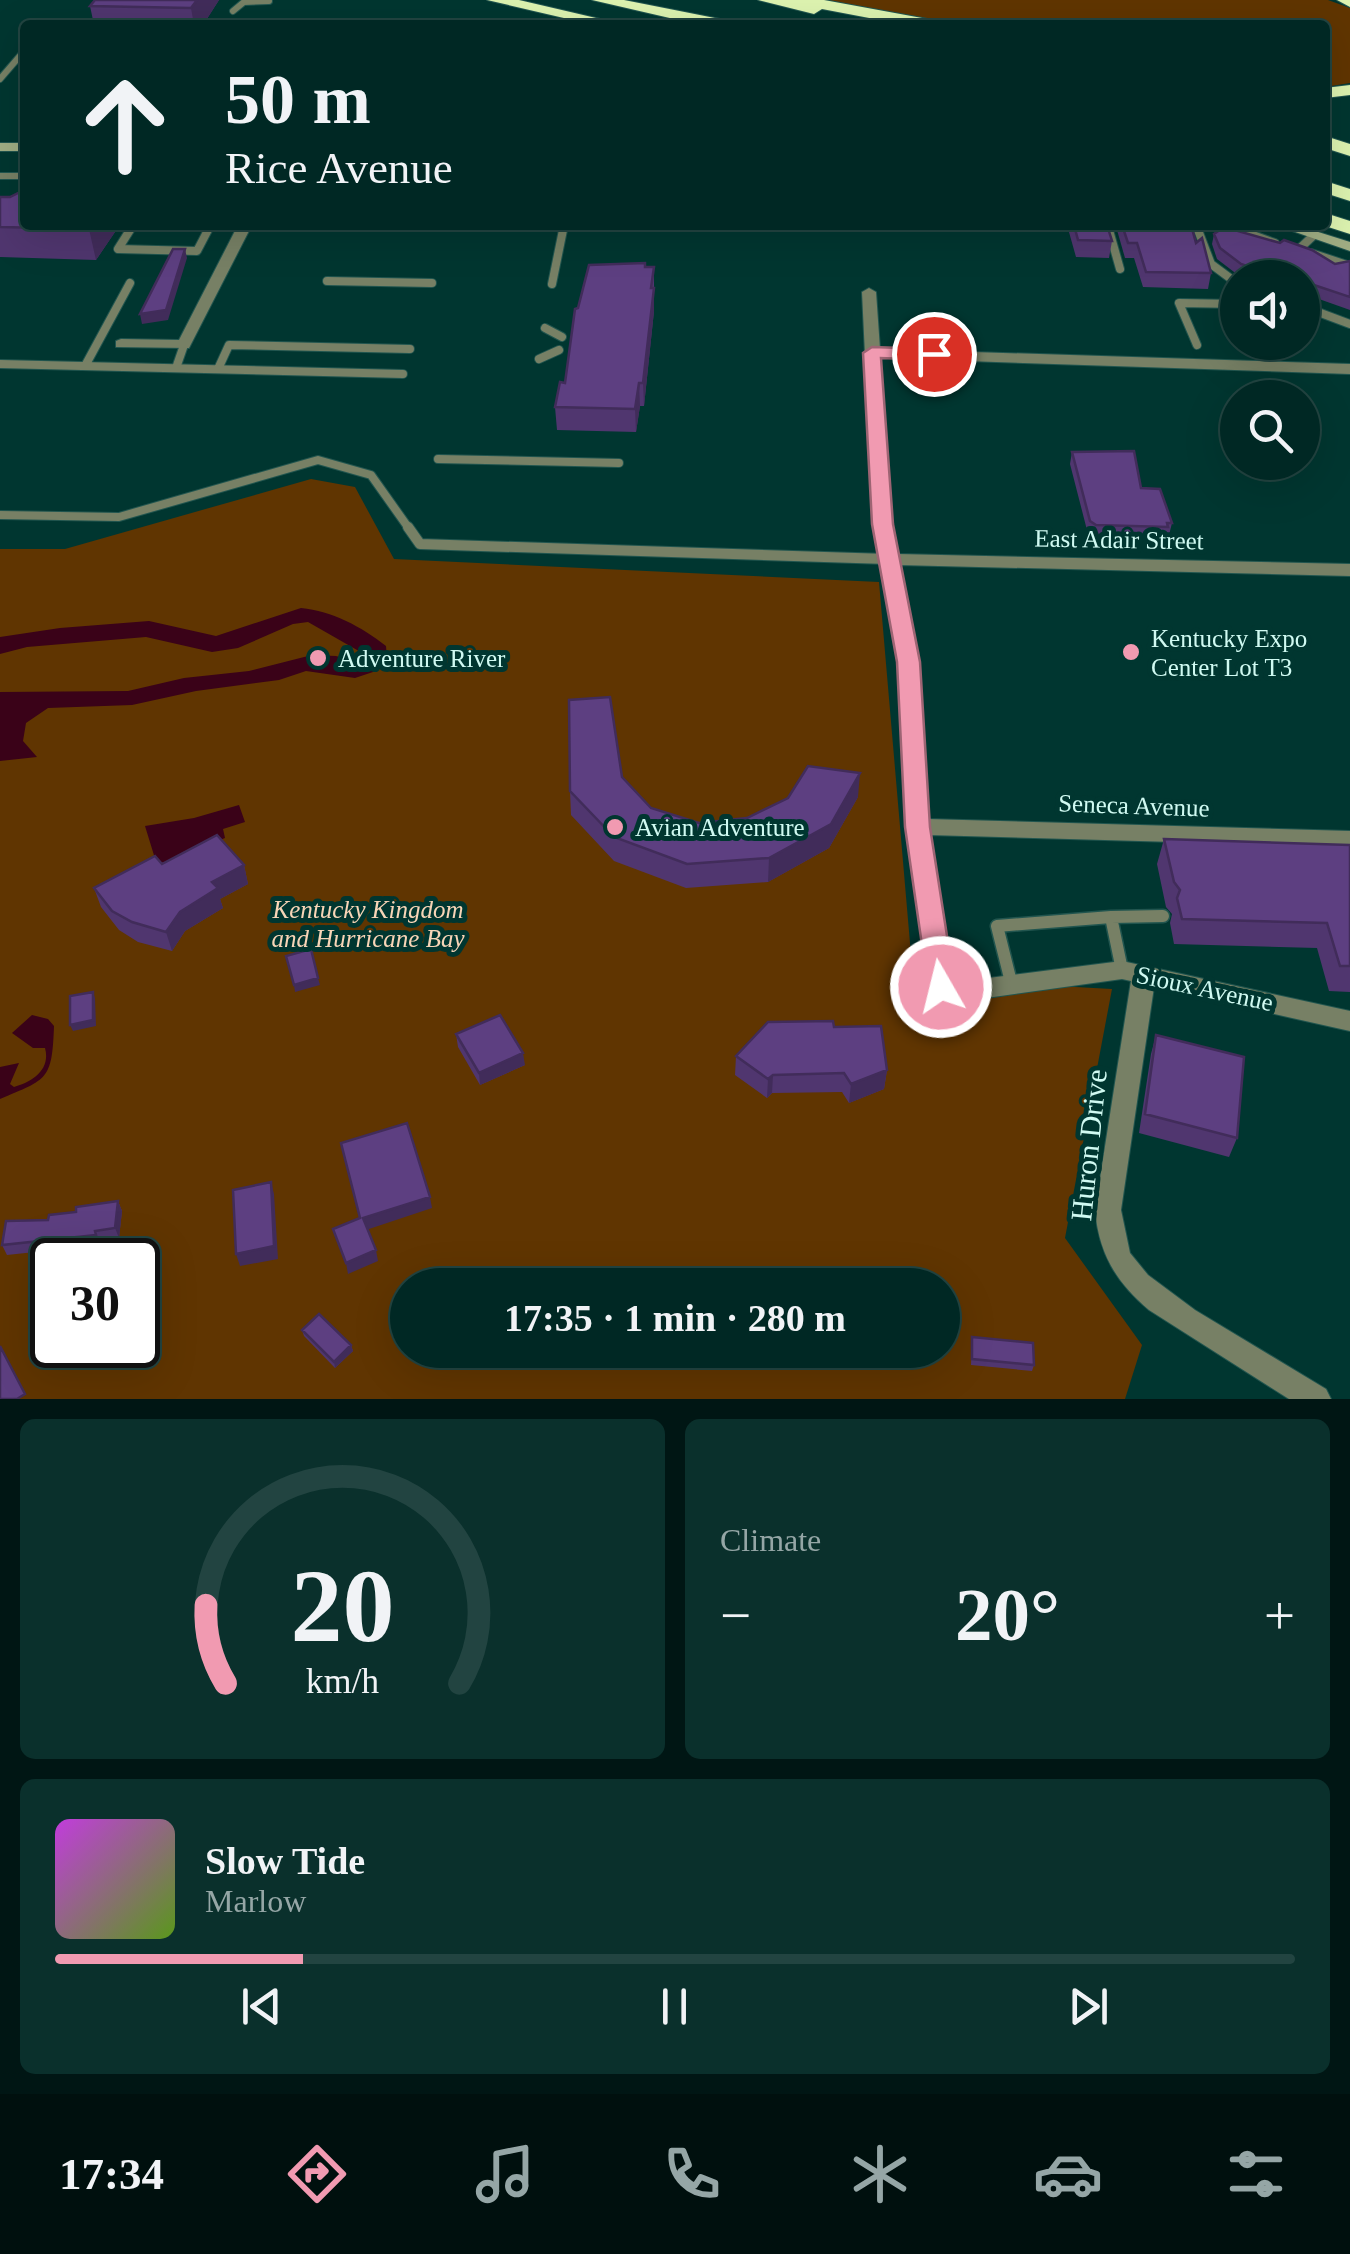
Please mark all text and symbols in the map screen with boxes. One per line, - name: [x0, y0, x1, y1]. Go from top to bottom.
- icon: ahead: [60, 60, 190, 190]
- text: 50 m: [225, 61, 371, 138]
- text: Rice Avenue: [225, 143, 453, 193]
- map controls: [1220, 260, 1320, 480]
- button: sound: [1220, 260, 1320, 360]
- pin: [892, 312, 977, 397]
- icon: arrive: [907, 327, 962, 382]
- button: search: [1220, 380, 1320, 480]
- street label: East Adair Street: [1034, 525, 1204, 554]
- place label: Kentucky Expo Center Lot T3: [1151, 625, 1307, 681]
- marker: Kentucky Expo Center Lot T3: [1120, 641, 1142, 663]
- place label: Adventure River: [338, 645, 506, 672]
- marker: Adventure River: [307, 647, 329, 669]
- street label: Seneca Avenue: [1058, 789, 1210, 822]
- place label: Avian Adventure: [635, 814, 805, 841]
- marker: Avian Adventure: [604, 816, 626, 838]
- park label: Kentucky Kingdom and Hurricane Bay: [271, 896, 465, 952]
- position arrow: [889, 935, 993, 1039]
- street label: Sioux Avenue: [1134, 961, 1276, 1016]
- street label: Huron Drive: [1064, 1067, 1113, 1222]
- speed limit sign: 30: [30, 1238, 160, 1368]
- text: 17:35 · 1 min · 280 m: [504, 1297, 846, 1339]
- text: Climate: [720, 1522, 821, 1558]
- text: 20: [291, 1548, 395, 1663]
- text: 20°: [955, 1573, 1060, 1656]
- text: −: [720, 1585, 751, 1646]
- text: +: [1264, 1585, 1295, 1646]
- text: km/h: [306, 1661, 379, 1701]
- text: Slow Tide: [205, 1840, 365, 1882]
- text: Marlow: [205, 1883, 306, 1919]
- icon: previous: [234, 1979, 289, 2034]
- icon: pause: [647, 1979, 702, 2034]
- icon: next: [1061, 1979, 1116, 2034]
- icon: directions: [282, 2139, 352, 2209]
- icon: music: [470, 2139, 540, 2209]
- icon: phone: [657, 2139, 727, 2209]
- icon: climate: [845, 2139, 915, 2209]
- icon: car: [1033, 2139, 1103, 2209]
- icon: filters: [1221, 2139, 1291, 2209]
- text: 17:34: [59, 2149, 164, 2199]

